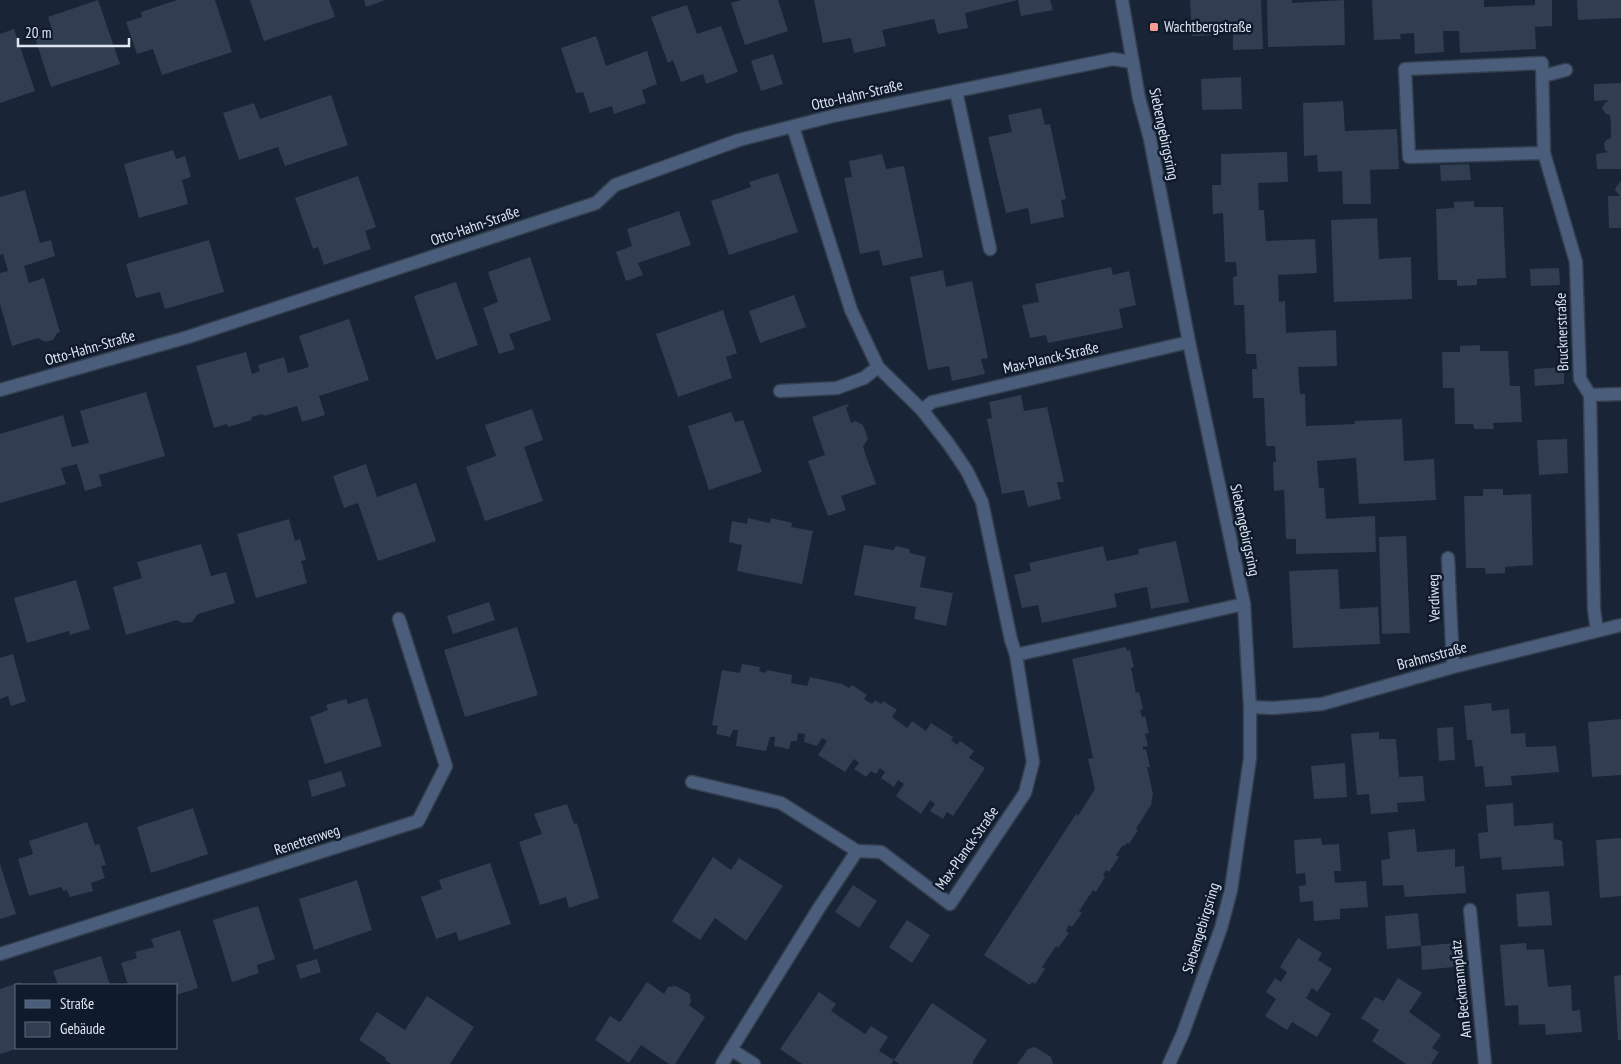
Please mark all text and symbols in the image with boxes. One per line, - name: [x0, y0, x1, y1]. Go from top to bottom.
- scale bar: [18, 15, 129, 47]
- place label: Wachtbergstraße: [1164, 17, 1252, 36]
- marker: Wachtbergstraße: [1148, 21, 1160, 33]
- text: 20 m: [25, 23, 51, 42]
- street label: Otto-Hahn-Straße: [809, 75, 904, 114]
- street label: Siebengebirgsring: [1145, 86, 1184, 182]
- street label: Otto-Hahn-Straße: [428, 201, 522, 250]
- street label: Brucknerstraße: [1551, 292, 1572, 372]
- street label: Otto-Hahn-Straße: [43, 326, 137, 369]
- street label: Max-Planck-Straße: [1001, 337, 1101, 378]
- street label: Siebengebirgsring: [1226, 482, 1265, 578]
- street label: Verdiweg: [1423, 574, 1444, 623]
- street label: Brahmsstraße: [1395, 637, 1469, 674]
- street label: Max-Planck-Straße: [931, 802, 1002, 893]
- street label: Renettenweg: [272, 820, 342, 859]
- street label: Siebengebirgsring: [1178, 880, 1223, 975]
- street label: Am Beckmannplatz: [1446, 939, 1475, 1039]
- legend: [15, 984, 178, 1049]
- text: Straße: [60, 994, 94, 1013]
- text: Gebäude: [60, 1019, 105, 1038]

